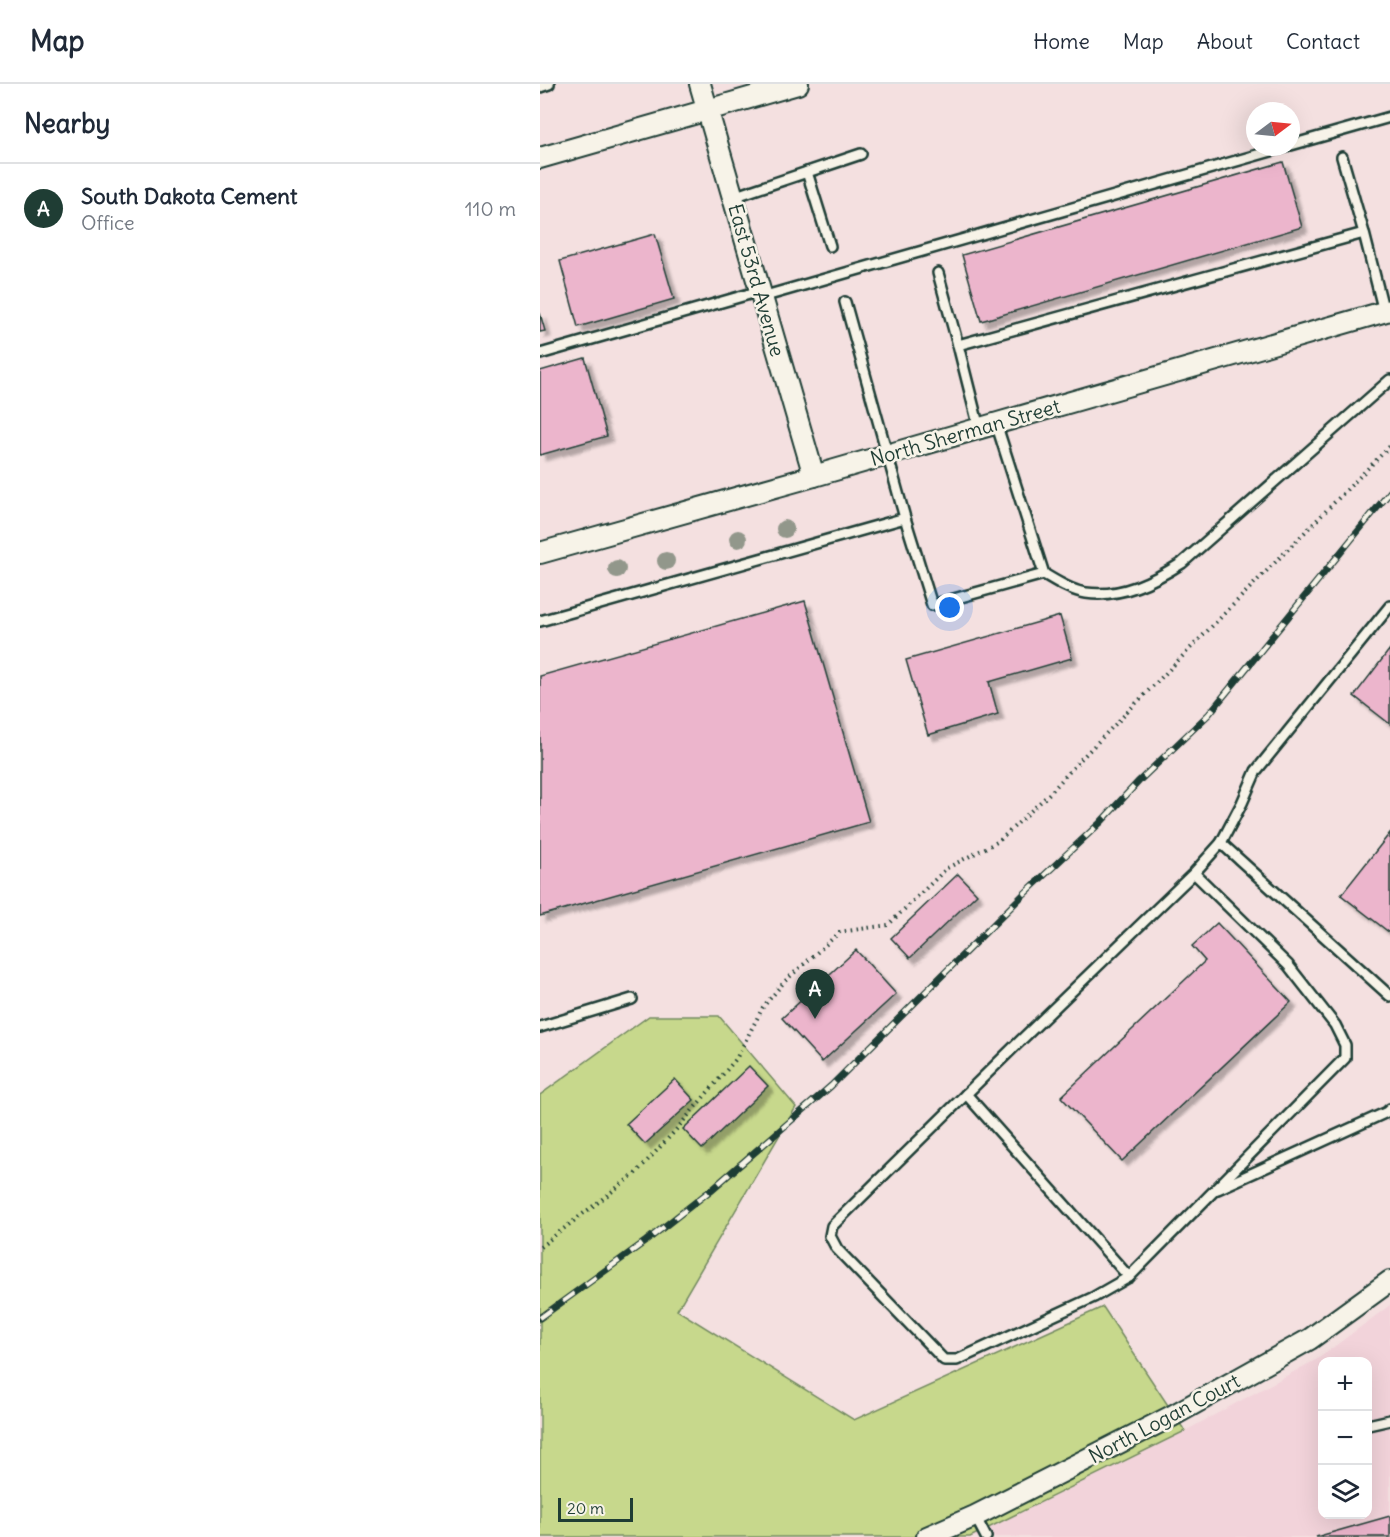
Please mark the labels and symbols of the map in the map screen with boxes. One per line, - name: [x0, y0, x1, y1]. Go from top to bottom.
- north arrow: [1246, 102, 1300, 156]
- street label: East 53rd Avenue: [723, 201, 791, 359]
- street label: North Sherman Street: [867, 393, 1063, 471]
- your location: [935, 593, 964, 622]
- pin: A: [796, 970, 834, 1019]
- street label: North Logan Court: [1084, 1367, 1244, 1468]
- scale bar: [558, 1495, 633, 1522]

